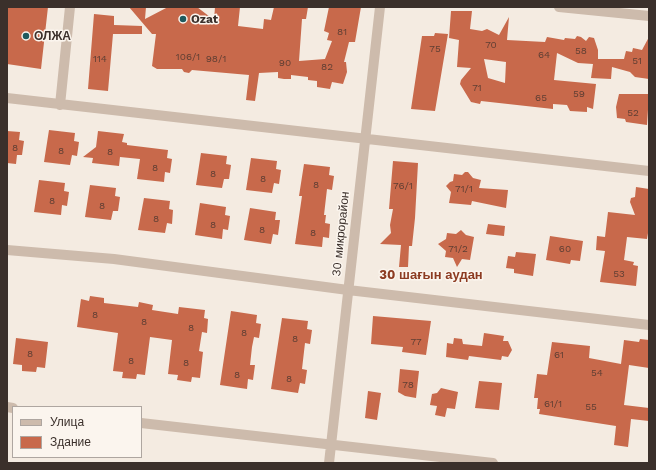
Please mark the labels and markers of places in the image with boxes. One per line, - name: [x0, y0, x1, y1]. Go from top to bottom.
- place label: Ozat: [191, 12, 218, 26]
- marker: Ozat: [178, 14, 188, 24]
- place label: ОЛЖА: [34, 29, 71, 43]
- marker: ОЛЖА: [21, 31, 31, 41]

